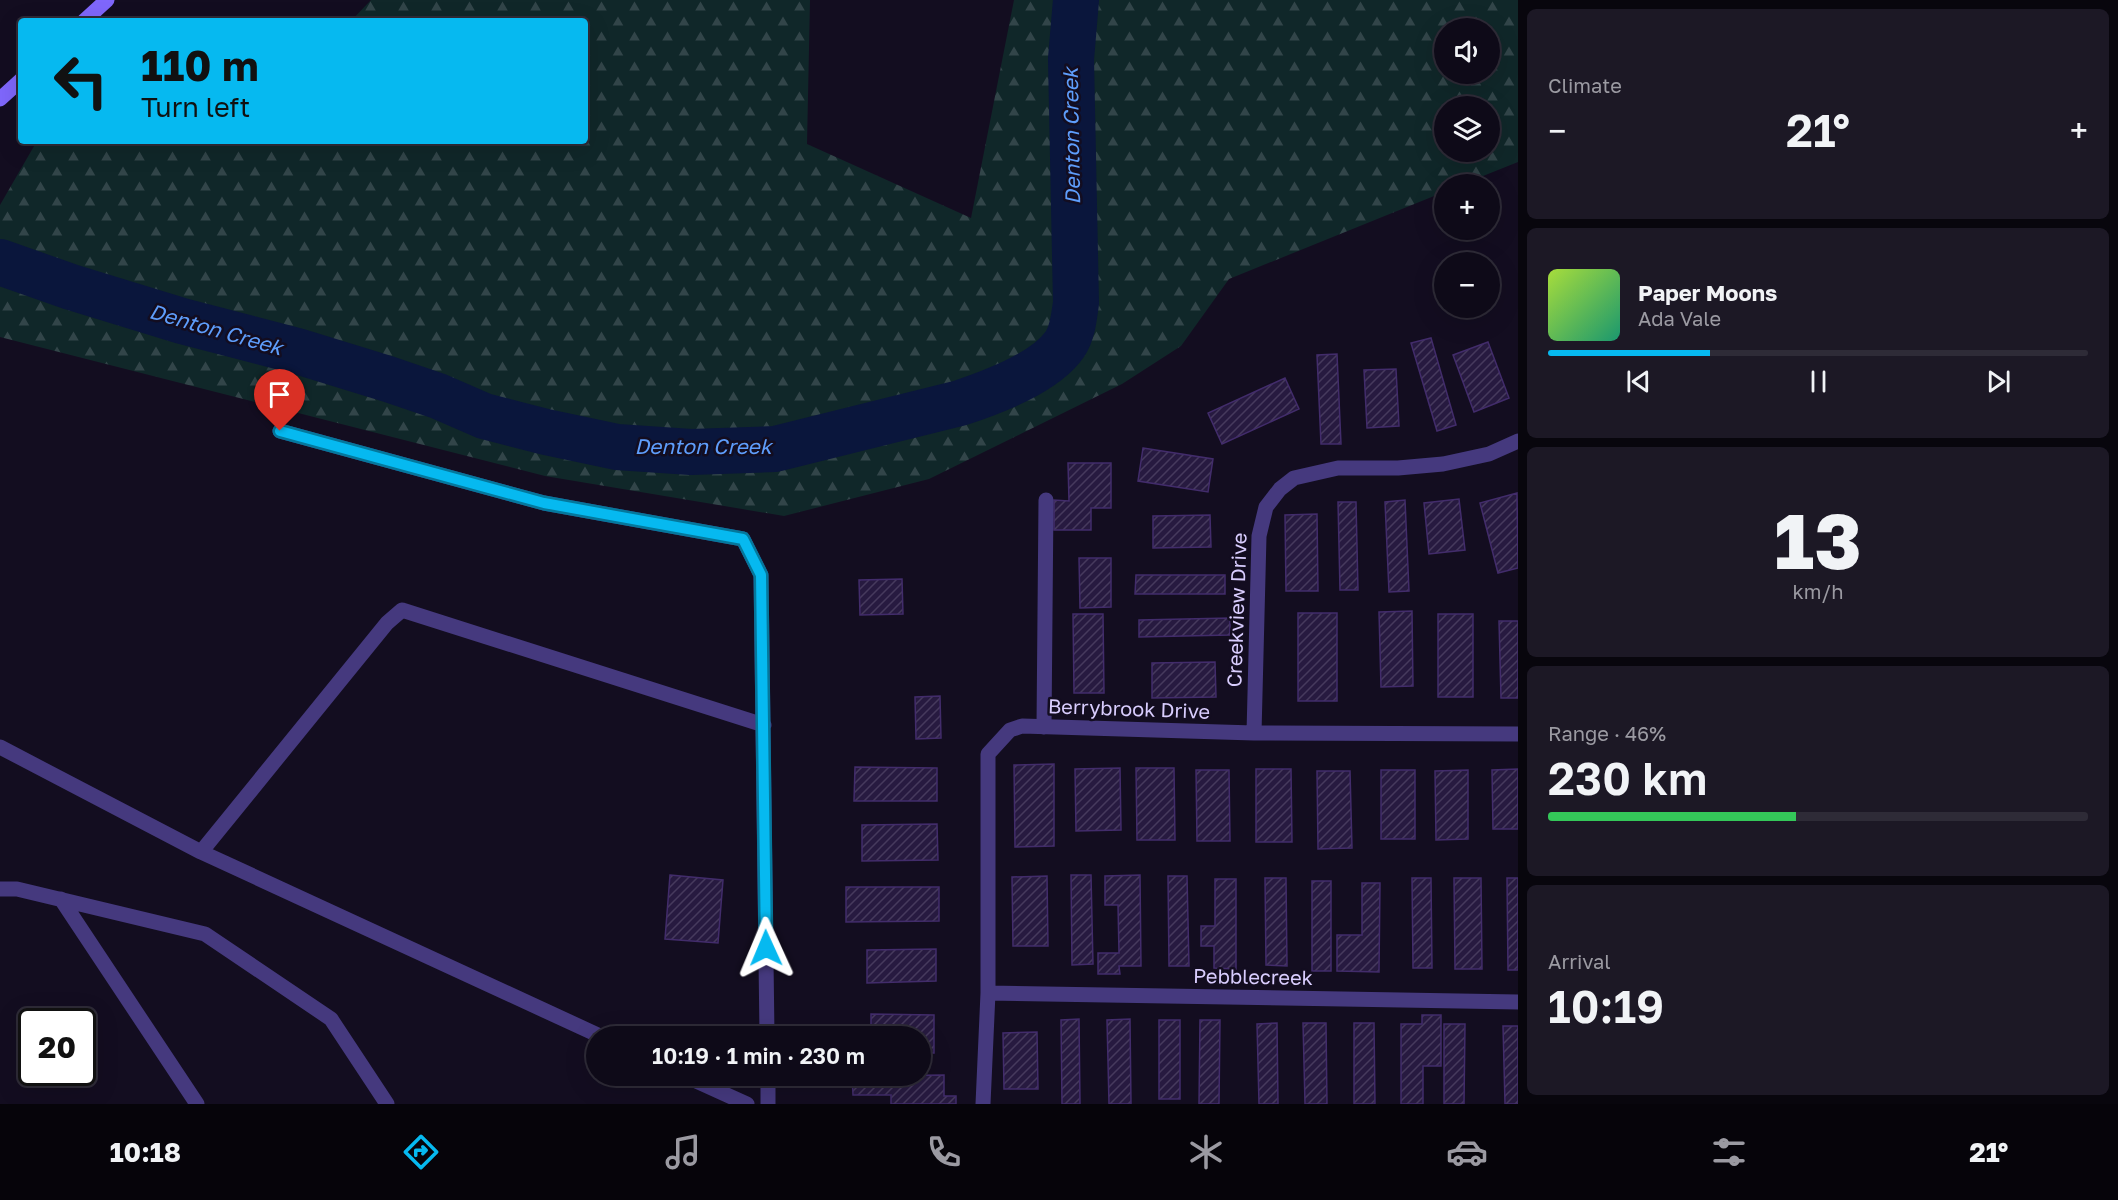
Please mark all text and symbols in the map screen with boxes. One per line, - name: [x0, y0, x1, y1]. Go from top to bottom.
- map controls: [1434, 18, 1500, 318]
- button: sound: [1434, 18, 1500, 84]
- text: 110 m: [141, 40, 259, 90]
- icon: left: [42, 42, 120, 120]
- water label: Denton Creek: [1057, 65, 1085, 205]
- text: Climate: [1548, 73, 1622, 97]
- text: Turn left: [141, 91, 250, 123]
- button: layers: [1434, 96, 1500, 162]
- text: 21°: [1786, 103, 1850, 157]
- text: −: [1548, 111, 1566, 150]
- text: +: [2070, 111, 2088, 150]
- button: +: [1434, 174, 1500, 240]
- button: −: [1434, 252, 1500, 318]
- text: Paper Moons: [1638, 279, 1777, 306]
- water label: Denton Creek: [147, 298, 288, 361]
- text: Ada Vale: [1638, 306, 1721, 330]
- icon: previous: [1622, 365, 1655, 398]
- icon: pause: [1802, 365, 1835, 398]
- icon: next: [1982, 365, 2015, 398]
- pin: [254, 369, 305, 431]
- icon: arrive: [263, 378, 296, 411]
- water label: Denton Creek: [634, 433, 774, 459]
- text: 13: [1774, 493, 1862, 586]
- street label: Creekview Drive: [1221, 532, 1251, 688]
- text: km/h: [1793, 579, 1843, 603]
- street label: Berrybrook Drive: [1048, 693, 1210, 723]
- text: Range · 46%: [1548, 721, 1666, 745]
- text: 230 km: [1548, 751, 1707, 805]
- position arrow: [734, 916, 798, 980]
- text: Arrival: [1548, 949, 1611, 973]
- street label: Pebblecreek: [1193, 963, 1313, 989]
- text: 10:19: [1548, 979, 1664, 1033]
- speed limit sign: 20: [18, 1008, 96, 1086]
- text: 10:19 · 1 min · 230 m: [652, 1042, 865, 1069]
- icon: directions: [400, 1131, 442, 1173]
- icon: music: [662, 1131, 704, 1173]
- icon: phone: [923, 1131, 965, 1173]
- icon: climate: [1185, 1131, 1227, 1173]
- icon: car: [1446, 1131, 1488, 1173]
- icon: filters: [1708, 1131, 1750, 1173]
- text: 10:18: [110, 1136, 181, 1168]
- text: 21°: [1969, 1136, 2008, 1168]

